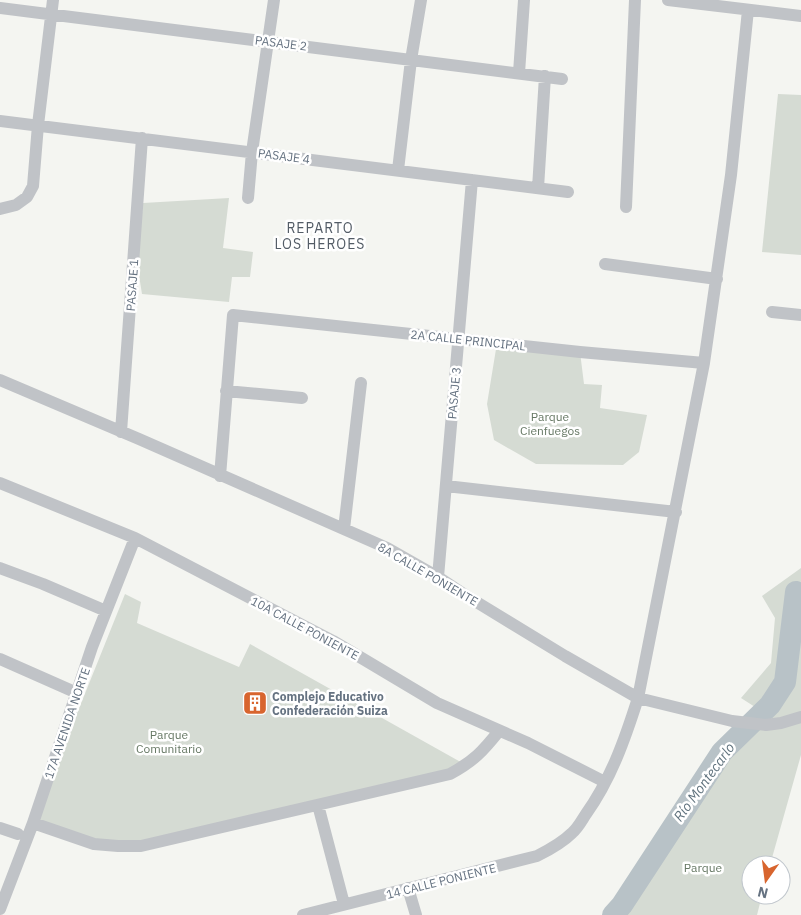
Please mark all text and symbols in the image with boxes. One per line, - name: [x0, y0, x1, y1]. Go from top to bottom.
- street label: PASAJE 2: [254, 32, 308, 54]
- street label: PASAJE 4: [257, 145, 311, 167]
- district label: REPARTO LOS HEROES: [274, 219, 366, 253]
- street label: PASAJE 1: [123, 258, 141, 312]
- street label: 2A CALLE PRINCIPAL: [410, 326, 526, 354]
- street label: PASAJE 3: [444, 366, 464, 420]
- park label: Parque Cienfuegos: [520, 409, 580, 438]
- street label: 8A CALLE PONIENTE: [375, 539, 481, 609]
- street label: 10A CALLE PONIENTE: [248, 593, 362, 663]
- street label: 17A AVENIDA NORTE: [41, 666, 93, 780]
- place label: Complejo Educativo Confederación Suiza: [272, 689, 388, 718]
- building icon: Complejo Educativo Confederación Suiza: [242, 690, 268, 716]
- park label: Parque Comunitario: [136, 727, 202, 756]
- water label: Río Montecarlo: [669, 739, 739, 825]
- north arrow: [741, 855, 791, 905]
- street label: 14 CALLE PONIENTE: [385, 860, 497, 902]
- park label: Parque: [684, 860, 723, 875]
- text: N: [756, 883, 770, 903]

